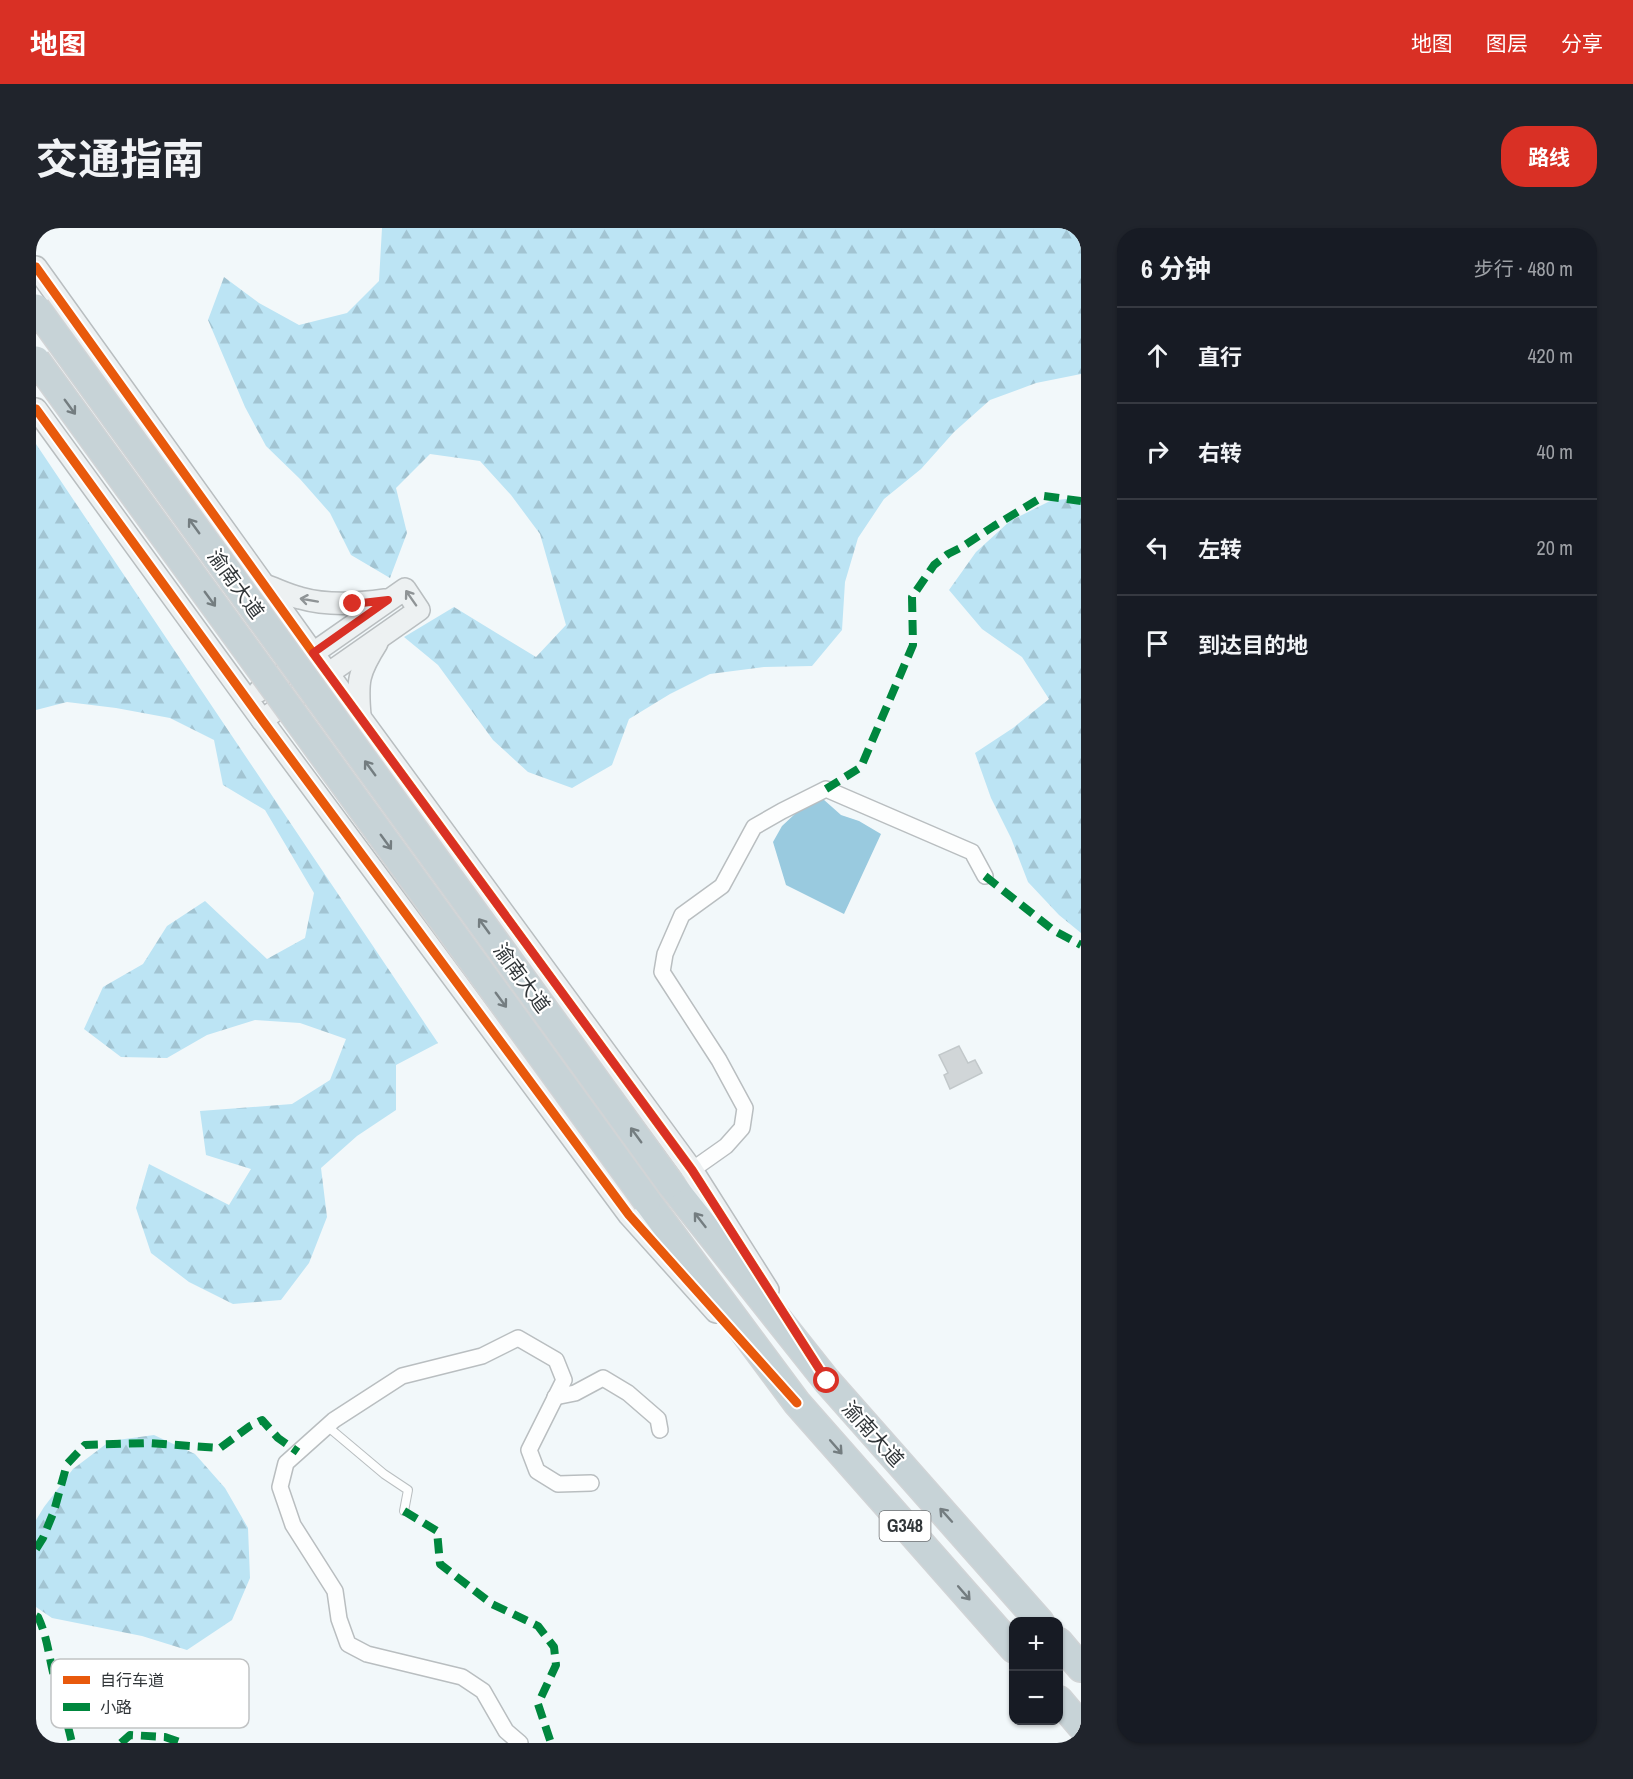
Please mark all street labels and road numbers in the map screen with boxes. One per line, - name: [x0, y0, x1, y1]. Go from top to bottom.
- street label: 渝南大道: [202, 543, 271, 624]
- street label: 渝南大道: [488, 937, 557, 1018]
- street label: 渝南大道: [837, 1395, 910, 1472]
- road number: G348: [880, 1511, 930, 1541]

